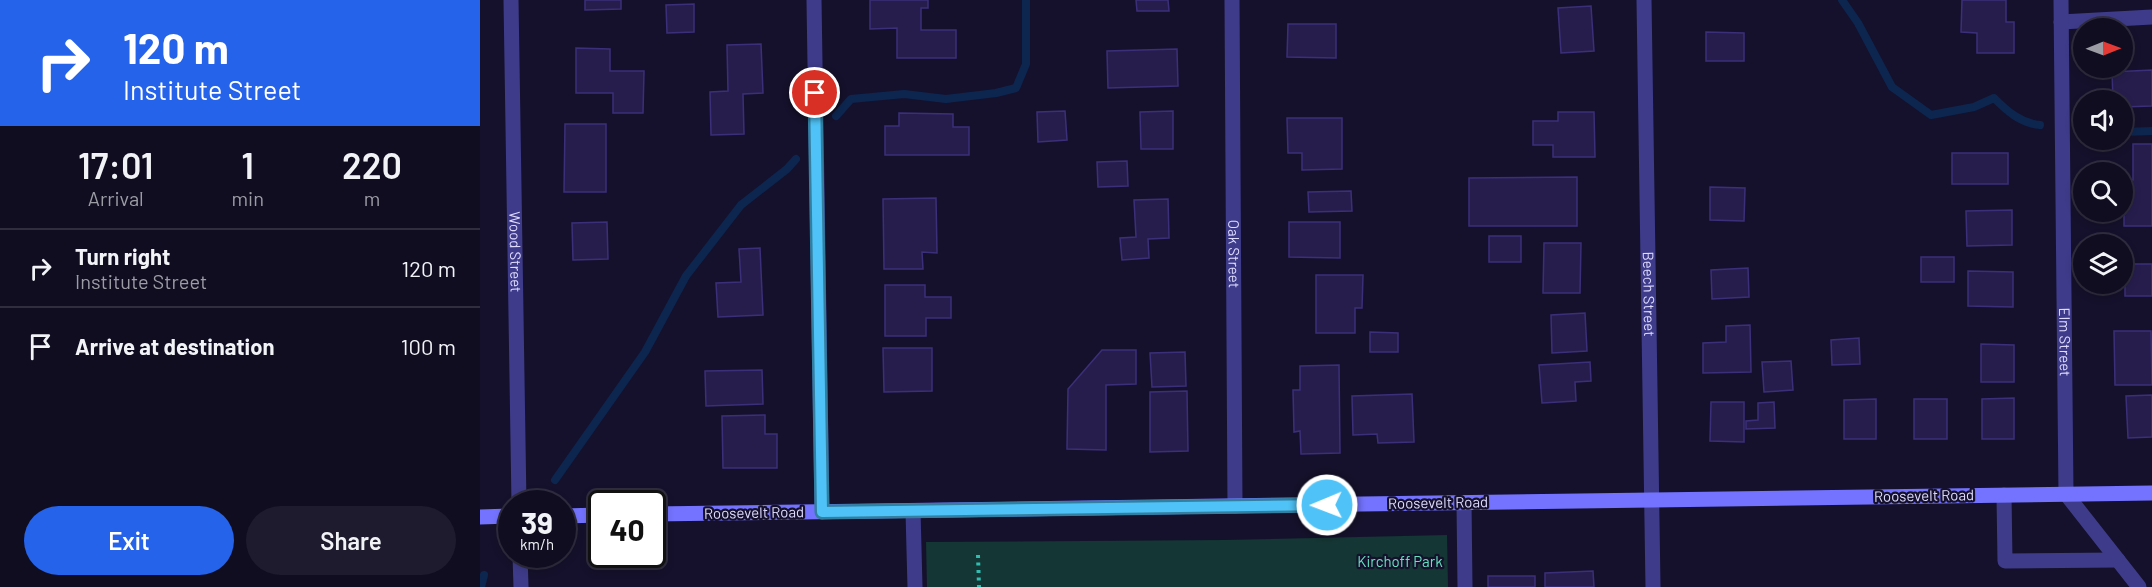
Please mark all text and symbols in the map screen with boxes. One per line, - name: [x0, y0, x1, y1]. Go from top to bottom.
- north arrow: [2073, 18, 2133, 78]
- map controls: [2073, 18, 2133, 294]
- text: 120 m: [123, 22, 229, 72]
- icon: right: [24, 24, 102, 102]
- pin: [789, 67, 840, 118]
- text: Institute Street: [123, 73, 301, 105]
- icon: arrive: [798, 76, 831, 109]
- button: sound: [2073, 90, 2133, 150]
- text: 17:01: [78, 143, 154, 186]
- text: 1: [241, 143, 254, 186]
- text: 220: [342, 143, 402, 186]
- button: search: [2073, 162, 2133, 222]
- text: Arrival: [88, 186, 144, 210]
- text: min: [232, 186, 264, 210]
- text: m: [364, 186, 380, 210]
- street label: Wood Street: [506, 211, 526, 293]
- street label: Oak Street: [1225, 220, 1244, 288]
- button: layers: [2073, 234, 2133, 294]
- text: Turn right: [75, 243, 170, 269]
- street label: Beech Street: [1640, 251, 1659, 337]
- icon: right: [24, 252, 57, 285]
- text: 120 m: [401, 255, 456, 281]
- text: Institute Street: [75, 269, 207, 293]
- street label: Elm Street: [2056, 307, 2075, 377]
- icon: arrive: [24, 330, 57, 363]
- text: Arrive at destination: [75, 333, 274, 359]
- text: 100 m: [401, 333, 456, 359]
- position arrow: [1295, 473, 1359, 537]
- street label: Roosevelt Road: [1874, 485, 1974, 505]
- speed limit sign: 40: [588, 490, 666, 568]
- street label: Roosevelt Road: [1388, 492, 1488, 512]
- street label: Roosevelt Road: [704, 502, 804, 522]
- text: 39: [521, 504, 553, 540]
- button: Exit: [24, 506, 234, 575]
- button: Share: [246, 506, 456, 575]
- text: km/h: [520, 535, 554, 553]
- park label: Kirchoff Park: [1357, 552, 1443, 570]

